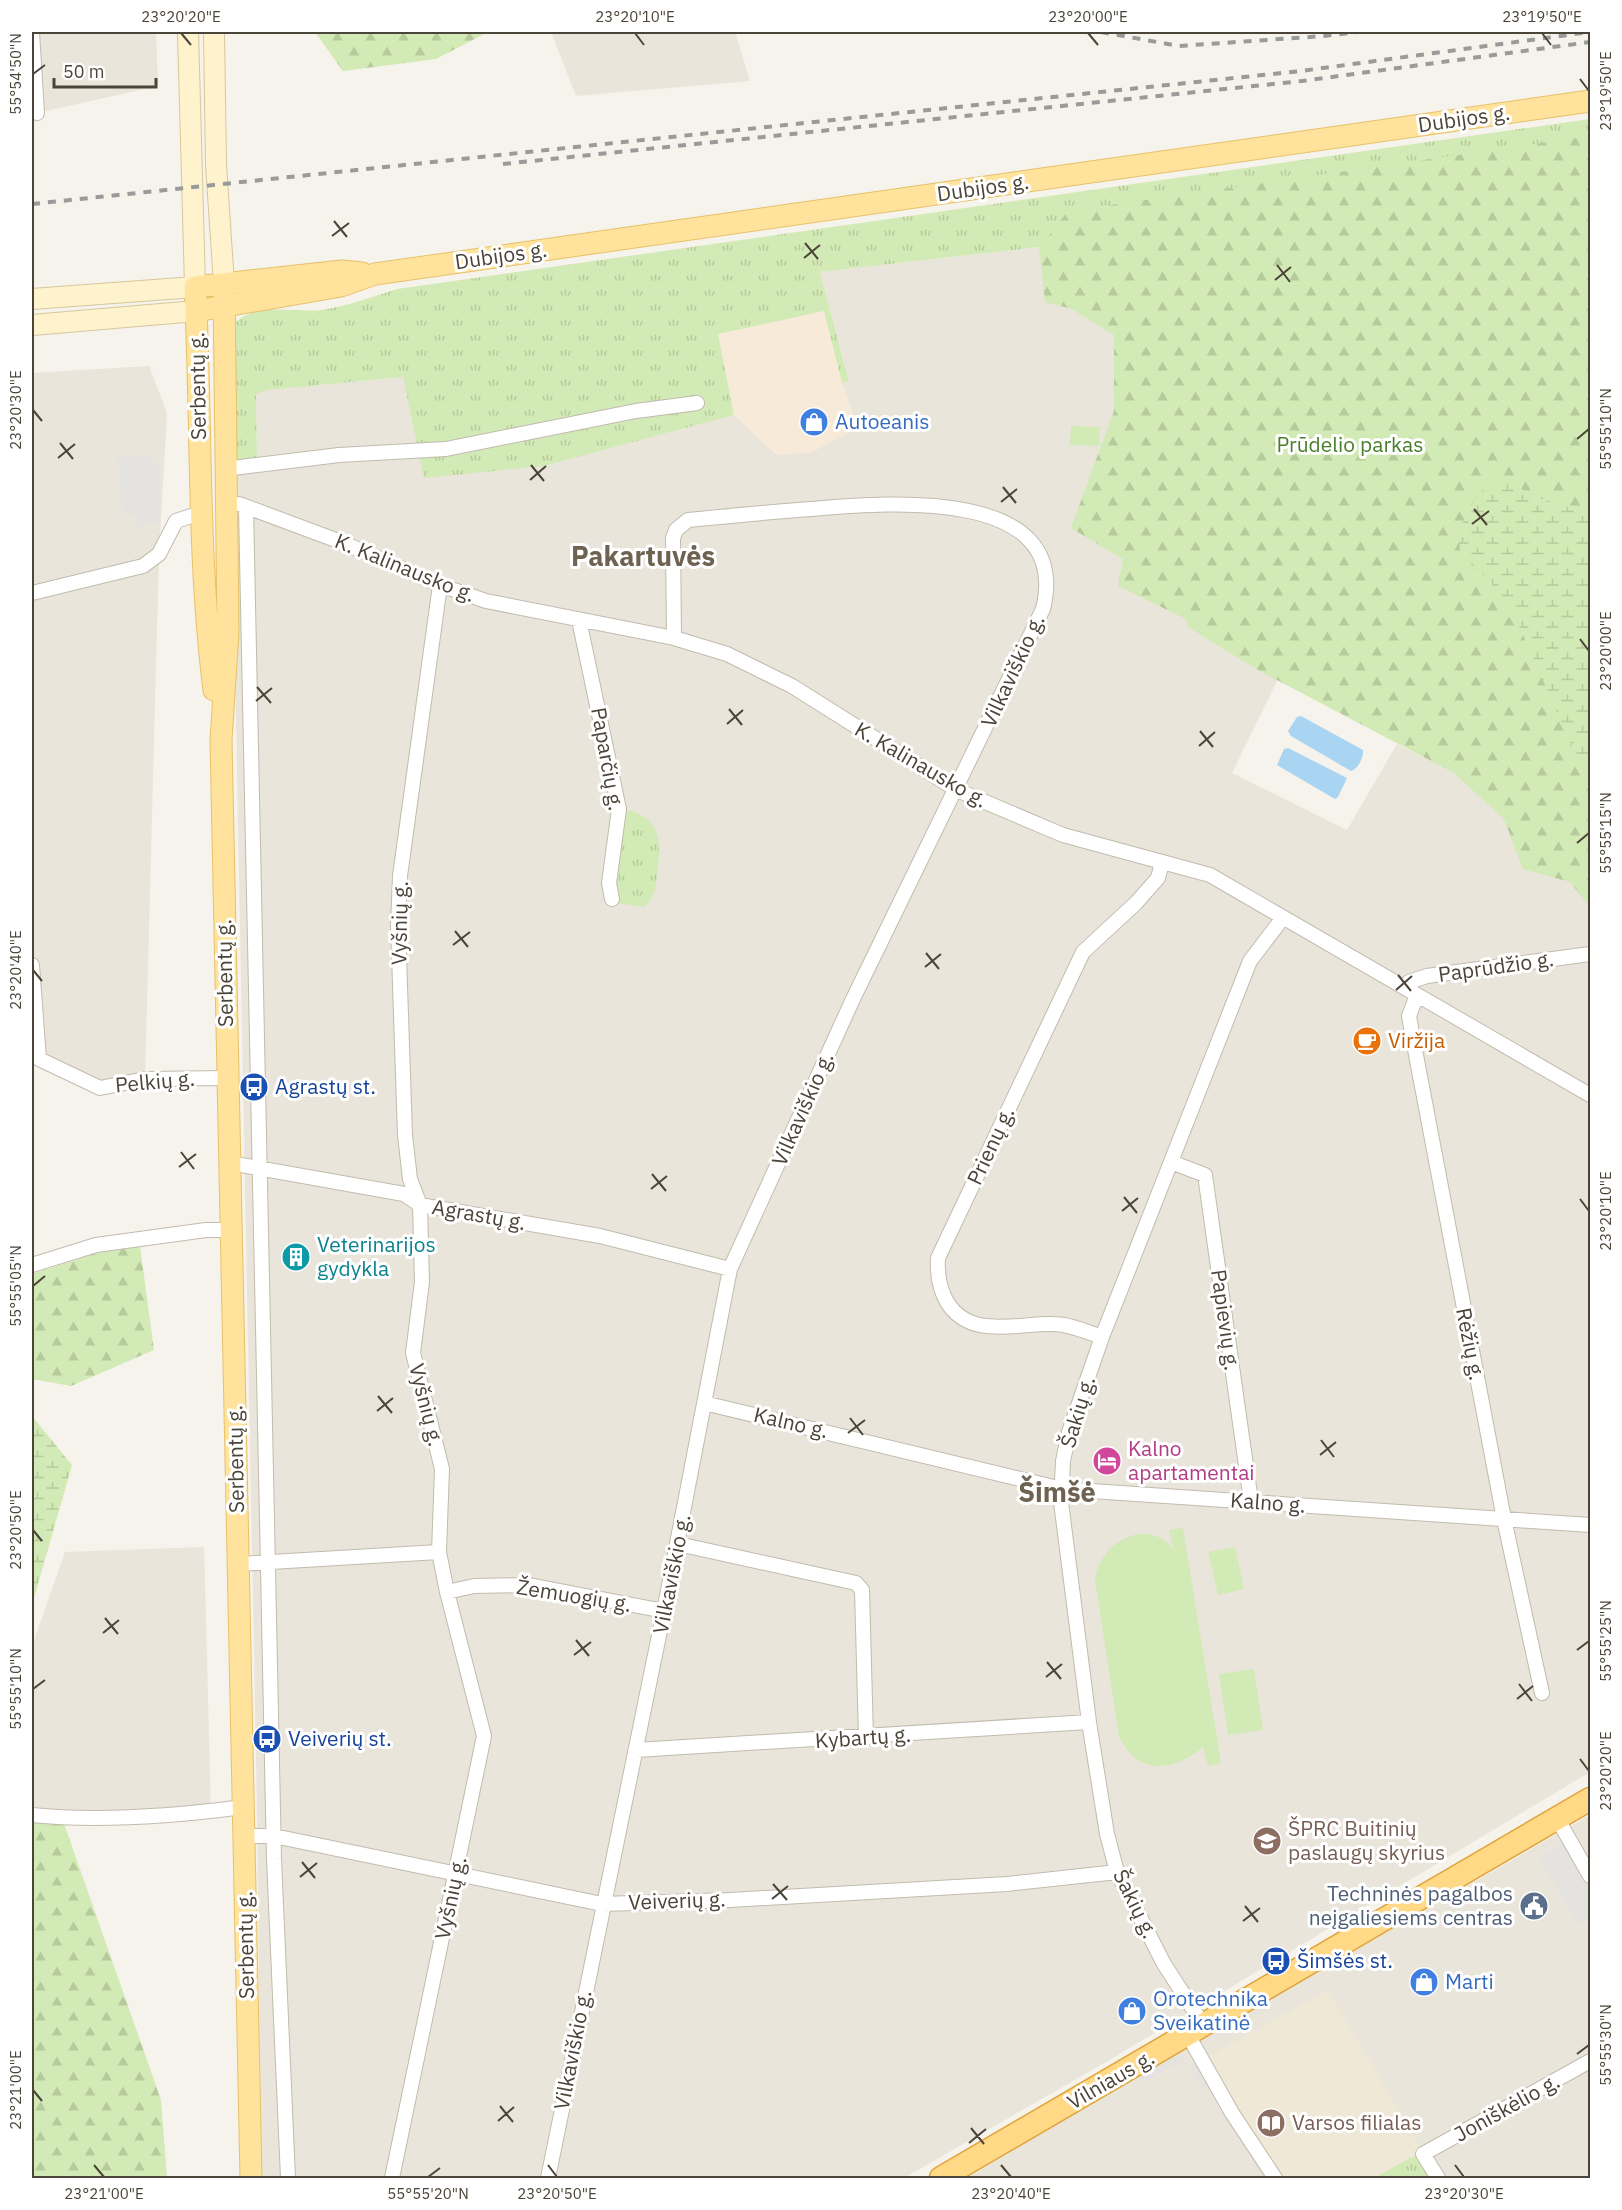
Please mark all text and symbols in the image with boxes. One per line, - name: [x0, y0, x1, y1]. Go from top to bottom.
- text: 23°20'20"E: [141, 7, 221, 26]
- text: 23°20'10"E: [595, 7, 675, 26]
- text: 23°20'00"E: [1048, 7, 1128, 26]
- text: 23°19'50"E: [1502, 7, 1582, 26]
- text: 55°54'50"N: [6, 33, 25, 115]
- scale bar: [54, 51, 156, 89]
- text: 23°19'50"E: [1596, 51, 1615, 131]
- text: 50 m: [63, 60, 105, 83]
- street label: Dubijos g.: [1416, 98, 1512, 138]
- street label: Dubijos g.: [935, 167, 1031, 207]
- street label: Dubijos g.: [453, 235, 549, 275]
- street label: Serbentų g.: [182, 332, 212, 440]
- text: 23°20'30"E: [6, 370, 25, 450]
- text: 55°55'10"N: [1596, 388, 1615, 470]
- shop icon: Autoeanis: [798, 406, 830, 438]
- place label: Autoeanis: [835, 407, 930, 435]
- park label: Prūdelio parkas: [1276, 430, 1424, 458]
- street label: K. Kalinausko g.: [331, 526, 480, 608]
- district label: Pakartuvės: [571, 538, 715, 573]
- street label: Vilkaviškio g.: [974, 610, 1050, 732]
- text: 23°20'00"E: [1596, 611, 1615, 691]
- street label: Paparčių g.: [585, 705, 631, 813]
- street label: K. Kalinausko g.: [850, 715, 993, 814]
- text: 55°55'15"N: [1596, 792, 1615, 874]
- street label: Vyšnių g.: [384, 881, 414, 965]
- street label: Serbentų g.: [209, 919, 239, 1027]
- text: 23°20'40"E: [6, 930, 25, 1010]
- street label: Paprūdžio g.: [1436, 944, 1556, 988]
- cafe icon: Viržija: [1351, 1025, 1383, 1057]
- place label: Viržija: [1388, 1026, 1445, 1054]
- street label: Vilkaviškio g.: [765, 1047, 840, 1170]
- street label: Pelkių g.: [114, 1064, 196, 1098]
- bus stop icon: Agrastų st.: [238, 1071, 270, 1103]
- place label: Agrastų st.: [275, 1072, 376, 1100]
- street label: Prienų g.: [960, 1102, 1020, 1189]
- text: 23°20'10"E: [1596, 1171, 1615, 1251]
- street label: Agrastų g.: [430, 1192, 528, 1236]
- place label: Veterinarijos gydykla: [317, 1230, 436, 1282]
- building icon: Veterinarijos gydykla: [280, 1241, 312, 1273]
- text: 55°55'05"N: [6, 1245, 25, 1327]
- street label: Papievių g.: [1205, 1267, 1247, 1372]
- street label: Rėžių g.: [1450, 1305, 1492, 1383]
- street label: Vyšnių g.: [403, 1360, 451, 1449]
- street label: Šakių g.: [1053, 1372, 1101, 1451]
- street label: Kalno g.: [751, 1400, 831, 1444]
- street label: Serbentų g.: [220, 1405, 250, 1513]
- place label: Kalno apartamentai: [1128, 1434, 1255, 1486]
- hotel icon: Kalno apartamentai: [1091, 1445, 1123, 1477]
- district label: Šimšė: [1018, 1474, 1096, 1509]
- street label: Kalno g.: [1229, 1485, 1307, 1519]
- text: 23°20'50"E: [6, 1490, 25, 1570]
- street label: Vilkaviškio g.: [646, 1511, 696, 1636]
- street label: Žemuogių g.: [515, 1572, 634, 1618]
- text: 55°55'25"N: [1596, 1600, 1615, 1682]
- text: 55°55'10"N: [6, 1648, 25, 1730]
- street label: Kybartų g.: [814, 1720, 912, 1754]
- bus stop icon: Veiverių st.: [251, 1723, 283, 1755]
- place label: Veiverių st.: [288, 1724, 392, 1752]
- text: 23°20'20"E: [1596, 1731, 1615, 1811]
- place label: ŠPRC Buitinių paslaugų skyrius: [1288, 1814, 1445, 1866]
- school or university icon: ŠPRC Buitinių paslaugų skyrius: [1251, 1825, 1283, 1857]
- street label: Vyšnių g.: [428, 1854, 472, 1942]
- street label: Šakių g.: [1107, 1864, 1165, 1943]
- place label: Techninės pagalbos neįgaliesiems centras: [1309, 1879, 1513, 1931]
- street label: Veiverių g.: [628, 1884, 726, 1916]
- public building icon: Techninės pagalbos neįgaliesiems centras: [1518, 1890, 1550, 1922]
- street label: Serbentų g.: [230, 1891, 260, 1999]
- bus stop icon: Šimšės st.: [1260, 1945, 1292, 1977]
- place label: Šimšės st.: [1297, 1946, 1393, 1974]
- shop icon: Marti: [1408, 1966, 1440, 1998]
- place label: Marti: [1445, 1967, 1494, 1995]
- place label: Orotechnika Sveikatinė: [1153, 1984, 1268, 2036]
- street label: Vilkaviškio g.: [547, 1987, 597, 2112]
- shop icon: Orotechnika Sveikatinė: [1116, 1995, 1148, 2027]
- text: 55°55'30"N: [1596, 2004, 1615, 2086]
- street label: Vilniaus g.: [1062, 2043, 1159, 2115]
- text: 23°21'00"E: [6, 2050, 25, 2130]
- street label: Joniškėlio g.: [1449, 2067, 1564, 2148]
- library icon: Varsos filialas: [1255, 2107, 1287, 2139]
- place label: Varsos filialas: [1292, 2108, 1422, 2136]
- text: 23°21'00"E: [64, 2184, 144, 2203]
- text: 55°55'20"N: [387, 2184, 469, 2203]
- text: 23°20'50"E: [517, 2184, 597, 2203]
- text: 23°20'40"E: [971, 2184, 1051, 2203]
- text: 23°20'30"E: [1424, 2184, 1504, 2203]

